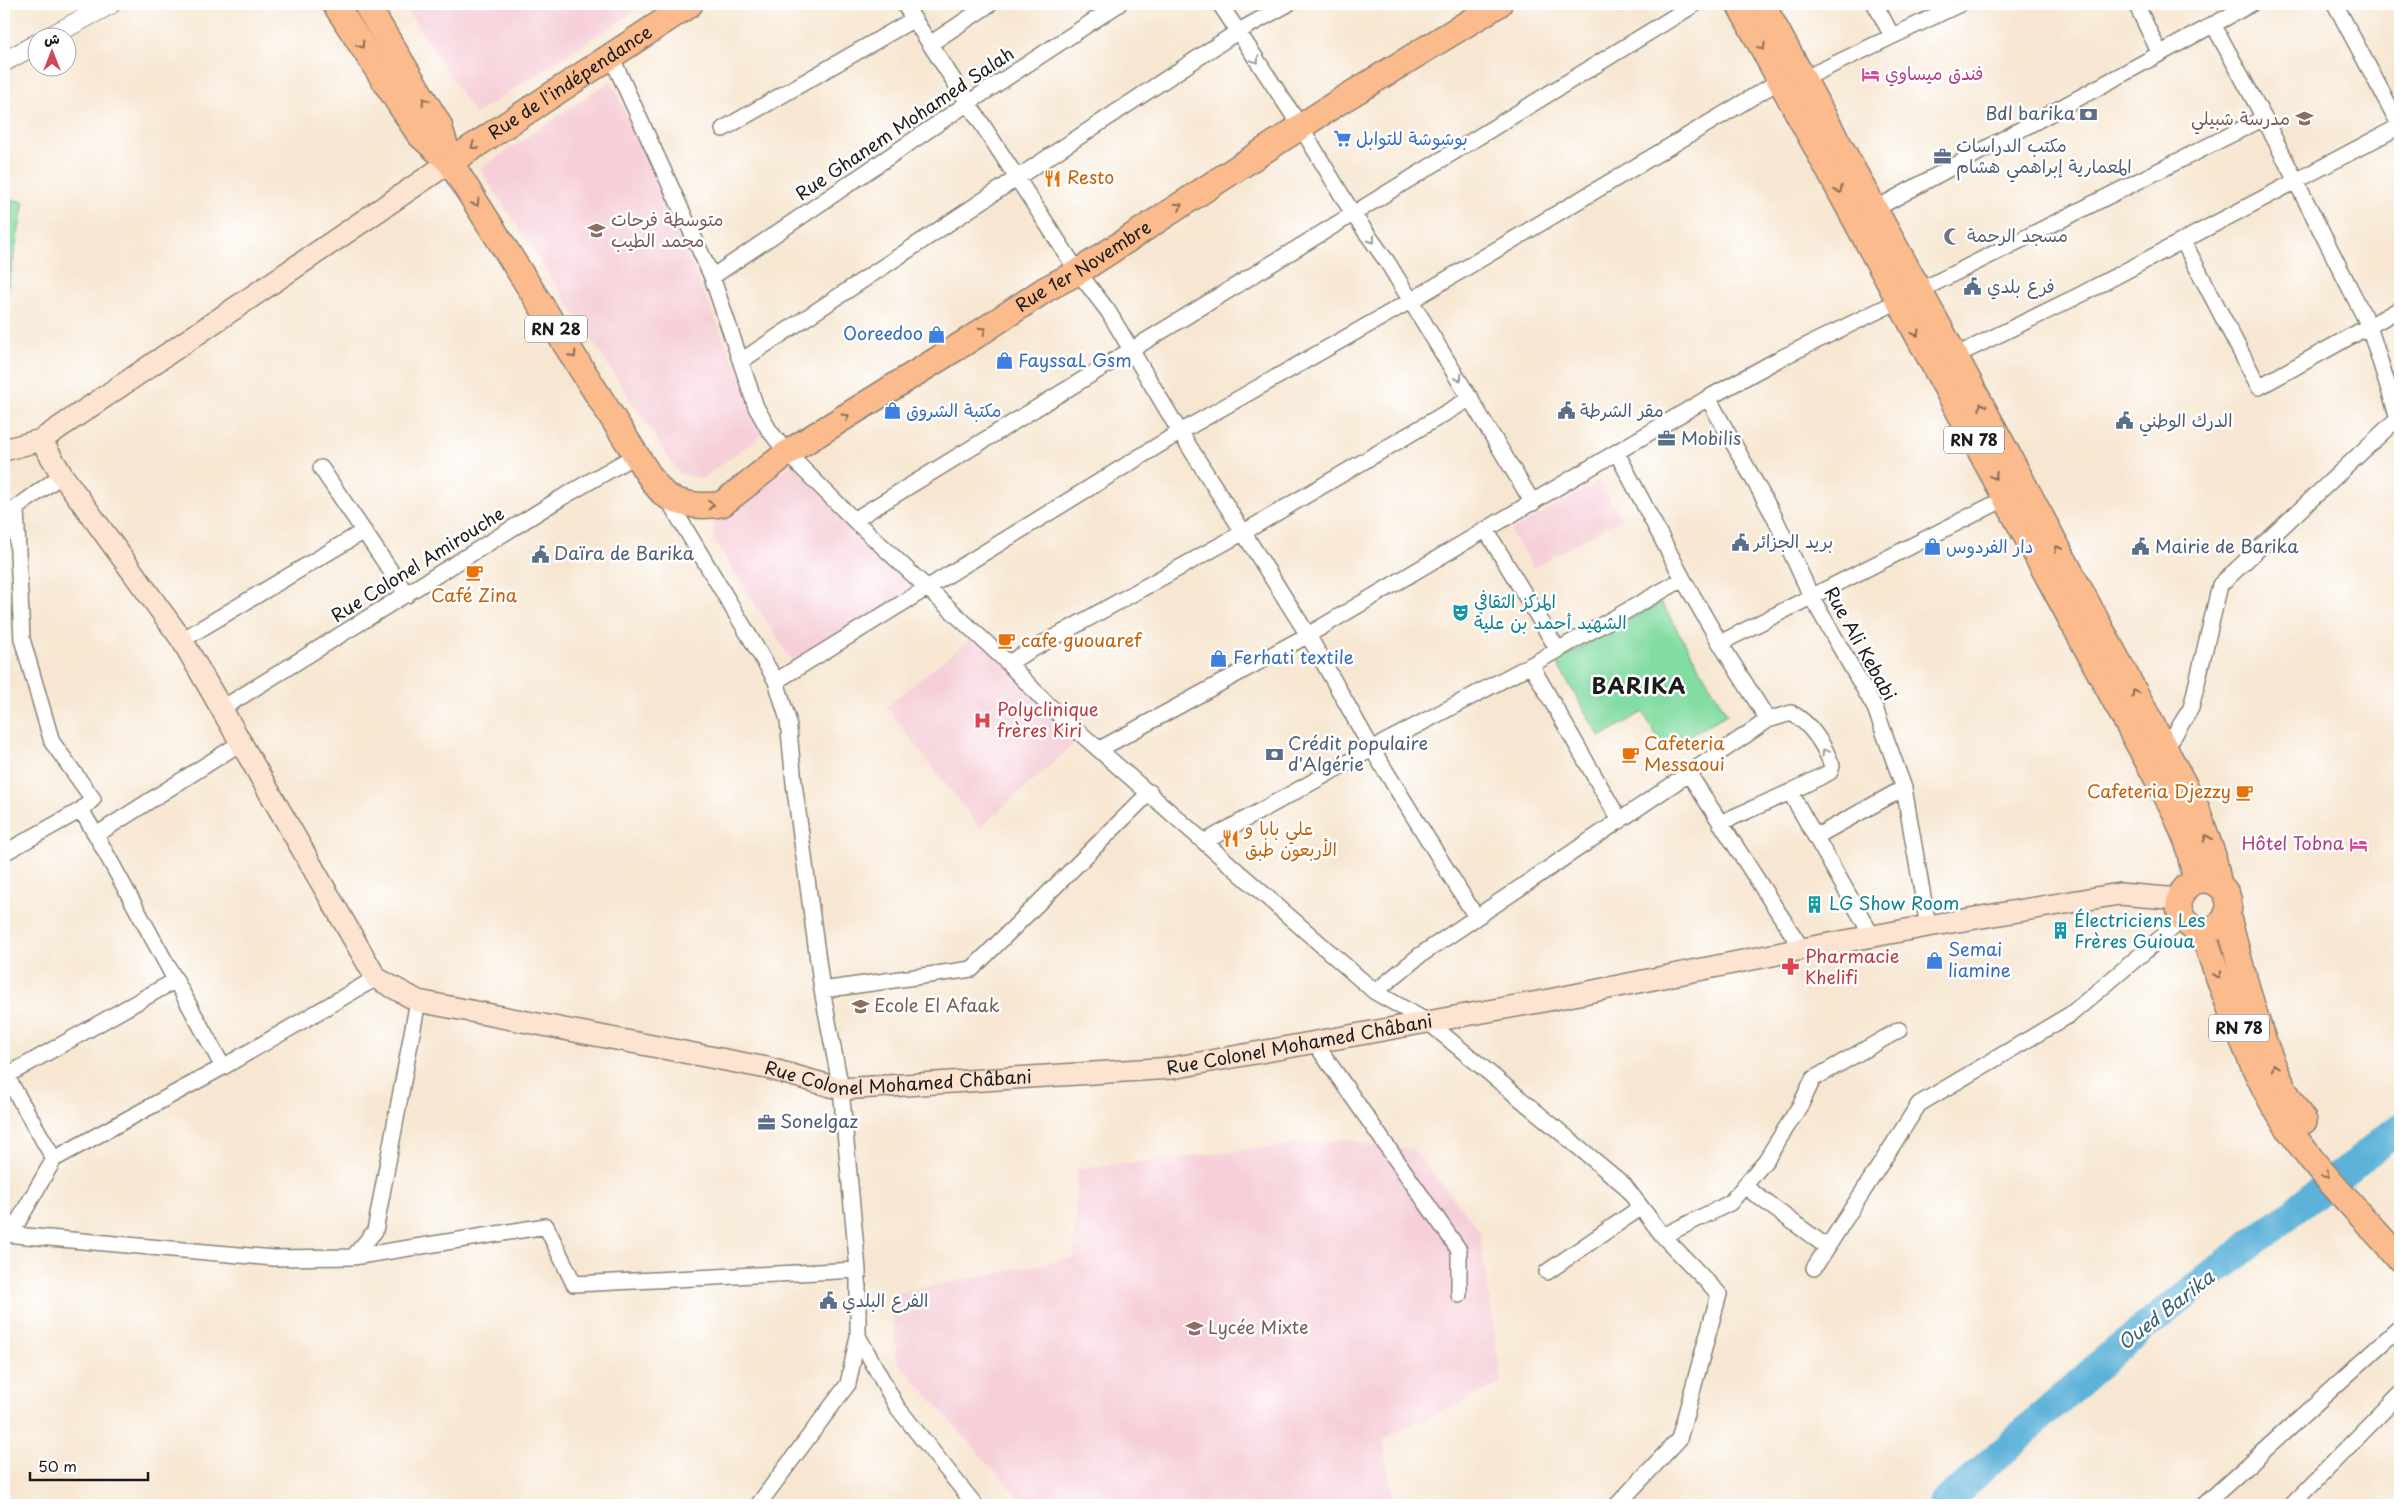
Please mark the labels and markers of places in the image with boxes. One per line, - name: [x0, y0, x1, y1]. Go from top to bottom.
- place label: فندق ميساوي: [1885, 59, 1983, 87]
- hotel icon: فندق ميساوي: [1861, 64, 1881, 84]
- place label: Bdl barika: [1985, 99, 2076, 126]
- bank icon: Bdl barika: [2079, 104, 2099, 124]
- place label: مدرسة شبيلي: [2191, 104, 2290, 135]
- school or university icon: مدرسة شبيلي: [2294, 109, 2314, 129]
- place label: بوشوشة للتوابل: [1356, 124, 1468, 151]
- supermarket icon: بوشوشة للتوابل: [1332, 129, 1352, 149]
- place label: مكتب الدراسات المعمارية إبراهمي هشام: [1956, 131, 2132, 183]
- office icon: مكتب الدراسات المعمارية إبراهمي هشام: [1932, 146, 1952, 166]
- place label: Resto: [1067, 163, 1114, 190]
- restaurant icon: Resto: [1043, 168, 1063, 188]
- place label: متوسطة فرحات محمد الطيب: [611, 205, 724, 253]
- school or university icon: متوسطة فرحات محمد الطيب: [587, 220, 607, 240]
- place label: مسجد الرحمة: [1967, 221, 2068, 248]
- mosque icon: مسجد الرحمة: [1943, 226, 1963, 246]
- place label: فرع بلدي: [1987, 272, 2055, 300]
- public building icon: فرع بلدي: [1963, 277, 1983, 297]
- place label: Ooreedoo: [843, 319, 923, 346]
- shop icon: Ooreedoo: [927, 324, 947, 344]
- place label: FayssaL Gsm: [1018, 346, 1132, 373]
- shop icon: FayssaL Gsm: [994, 351, 1014, 371]
- place label: مكتبة الشروق: [906, 396, 1001, 423]
- place label: مقر الشرطة: [1580, 396, 1664, 423]
- shop icon: مكتبة الشروق: [882, 401, 902, 421]
- public building icon: مقر الشرطة: [1556, 401, 1576, 421]
- place label: الدرك الوطني: [2139, 406, 2233, 437]
- public building icon: الدرك الوطني: [2115, 411, 2135, 431]
- place label: Mobilis: [1681, 424, 1741, 451]
- office icon: Mobilis: [1657, 429, 1677, 449]
- place label: بريد الجزائر: [1752, 527, 1833, 554]
- public building icon: بريد الجزائر: [1730, 532, 1750, 552]
- place label: دار الفردوس: [1946, 532, 2033, 559]
- place label: Mairie de Barika: [2155, 532, 2299, 559]
- shop icon: دار الفردوس: [1922, 537, 1942, 557]
- public building icon: Mairie de Barika: [2131, 537, 2151, 557]
- place label: Daïra de Barika: [554, 539, 695, 566]
- public building icon: Daïra de Barika: [530, 544, 550, 564]
- cafe icon: Café Zina: [464, 563, 484, 583]
- place label: Café Zina: [431, 581, 518, 608]
- place label: المركز الثقافي الشهيد أحمد بن علية: [1474, 587, 1627, 635]
- theatre icon: المركز الثقافي الشهيد أحمد بن علية: [1450, 602, 1470, 622]
- place label: cafe guouaref: [1021, 626, 1143, 653]
- cafe icon: cafe guouaref: [997, 631, 1017, 651]
- place label: Ferhati textile: [1233, 643, 1354, 670]
- shop icon: Ferhati textile: [1209, 648, 1229, 668]
- place label: Polyclinique frères Kiri: [997, 695, 1099, 743]
- hospital icon: Polyclinique frères Kiri: [973, 710, 993, 730]
- place label: Crédit populaire d'Algérie: [1288, 729, 1428, 777]
- place label: Cafeteria Messaoui: [1644, 729, 1725, 777]
- bank icon: Crédit populaire d'Algérie: [1264, 744, 1284, 764]
- cafe icon: Cafeteria Messaoui: [1620, 744, 1640, 764]
- place label: Cafeteria Djezzy: [2087, 777, 2231, 804]
- cafe icon: Cafeteria Djezzy: [2235, 782, 2255, 802]
- place label: علي بابا و الأربعون طبق: [1243, 814, 1337, 862]
- restaurant icon: علي بابا و الأربعون طبق: [1221, 829, 1241, 849]
- place label: Hôtel Tobna: [2242, 829, 2345, 856]
- hotel icon: Hôtel Tobna: [2348, 834, 2368, 854]
- place label: LG Show Room: [1829, 889, 1959, 916]
- building icon: LG Show Room: [1805, 894, 1825, 914]
- place label: Électriciens Les Frères Guioua: [2074, 906, 2205, 954]
- building icon: Électriciens Les Frères Guioua: [2050, 921, 2070, 941]
- place label: Semai liamine: [1948, 935, 2011, 983]
- place label: Pharmacie Khelifi: [1805, 942, 1899, 990]
- shop icon: Semai liamine: [1924, 950, 1944, 970]
- pharmacy icon: Pharmacie Khelifi: [1781, 957, 1801, 977]
- place label: Ecole El Afaak: [874, 991, 1000, 1018]
- school or university icon: Ecole El Afaak: [850, 996, 870, 1016]
- place label: Sonelgaz: [780, 1107, 858, 1134]
- office icon: Sonelgaz: [756, 1112, 776, 1132]
- place label: الفرع البلدي: [842, 1286, 928, 1314]
- public building icon: الفرع البلدي: [818, 1291, 838, 1311]
- place label: Lycée Mixte: [1208, 1313, 1309, 1340]
- school or university icon: Lycée Mixte: [1184, 1318, 1204, 1338]

